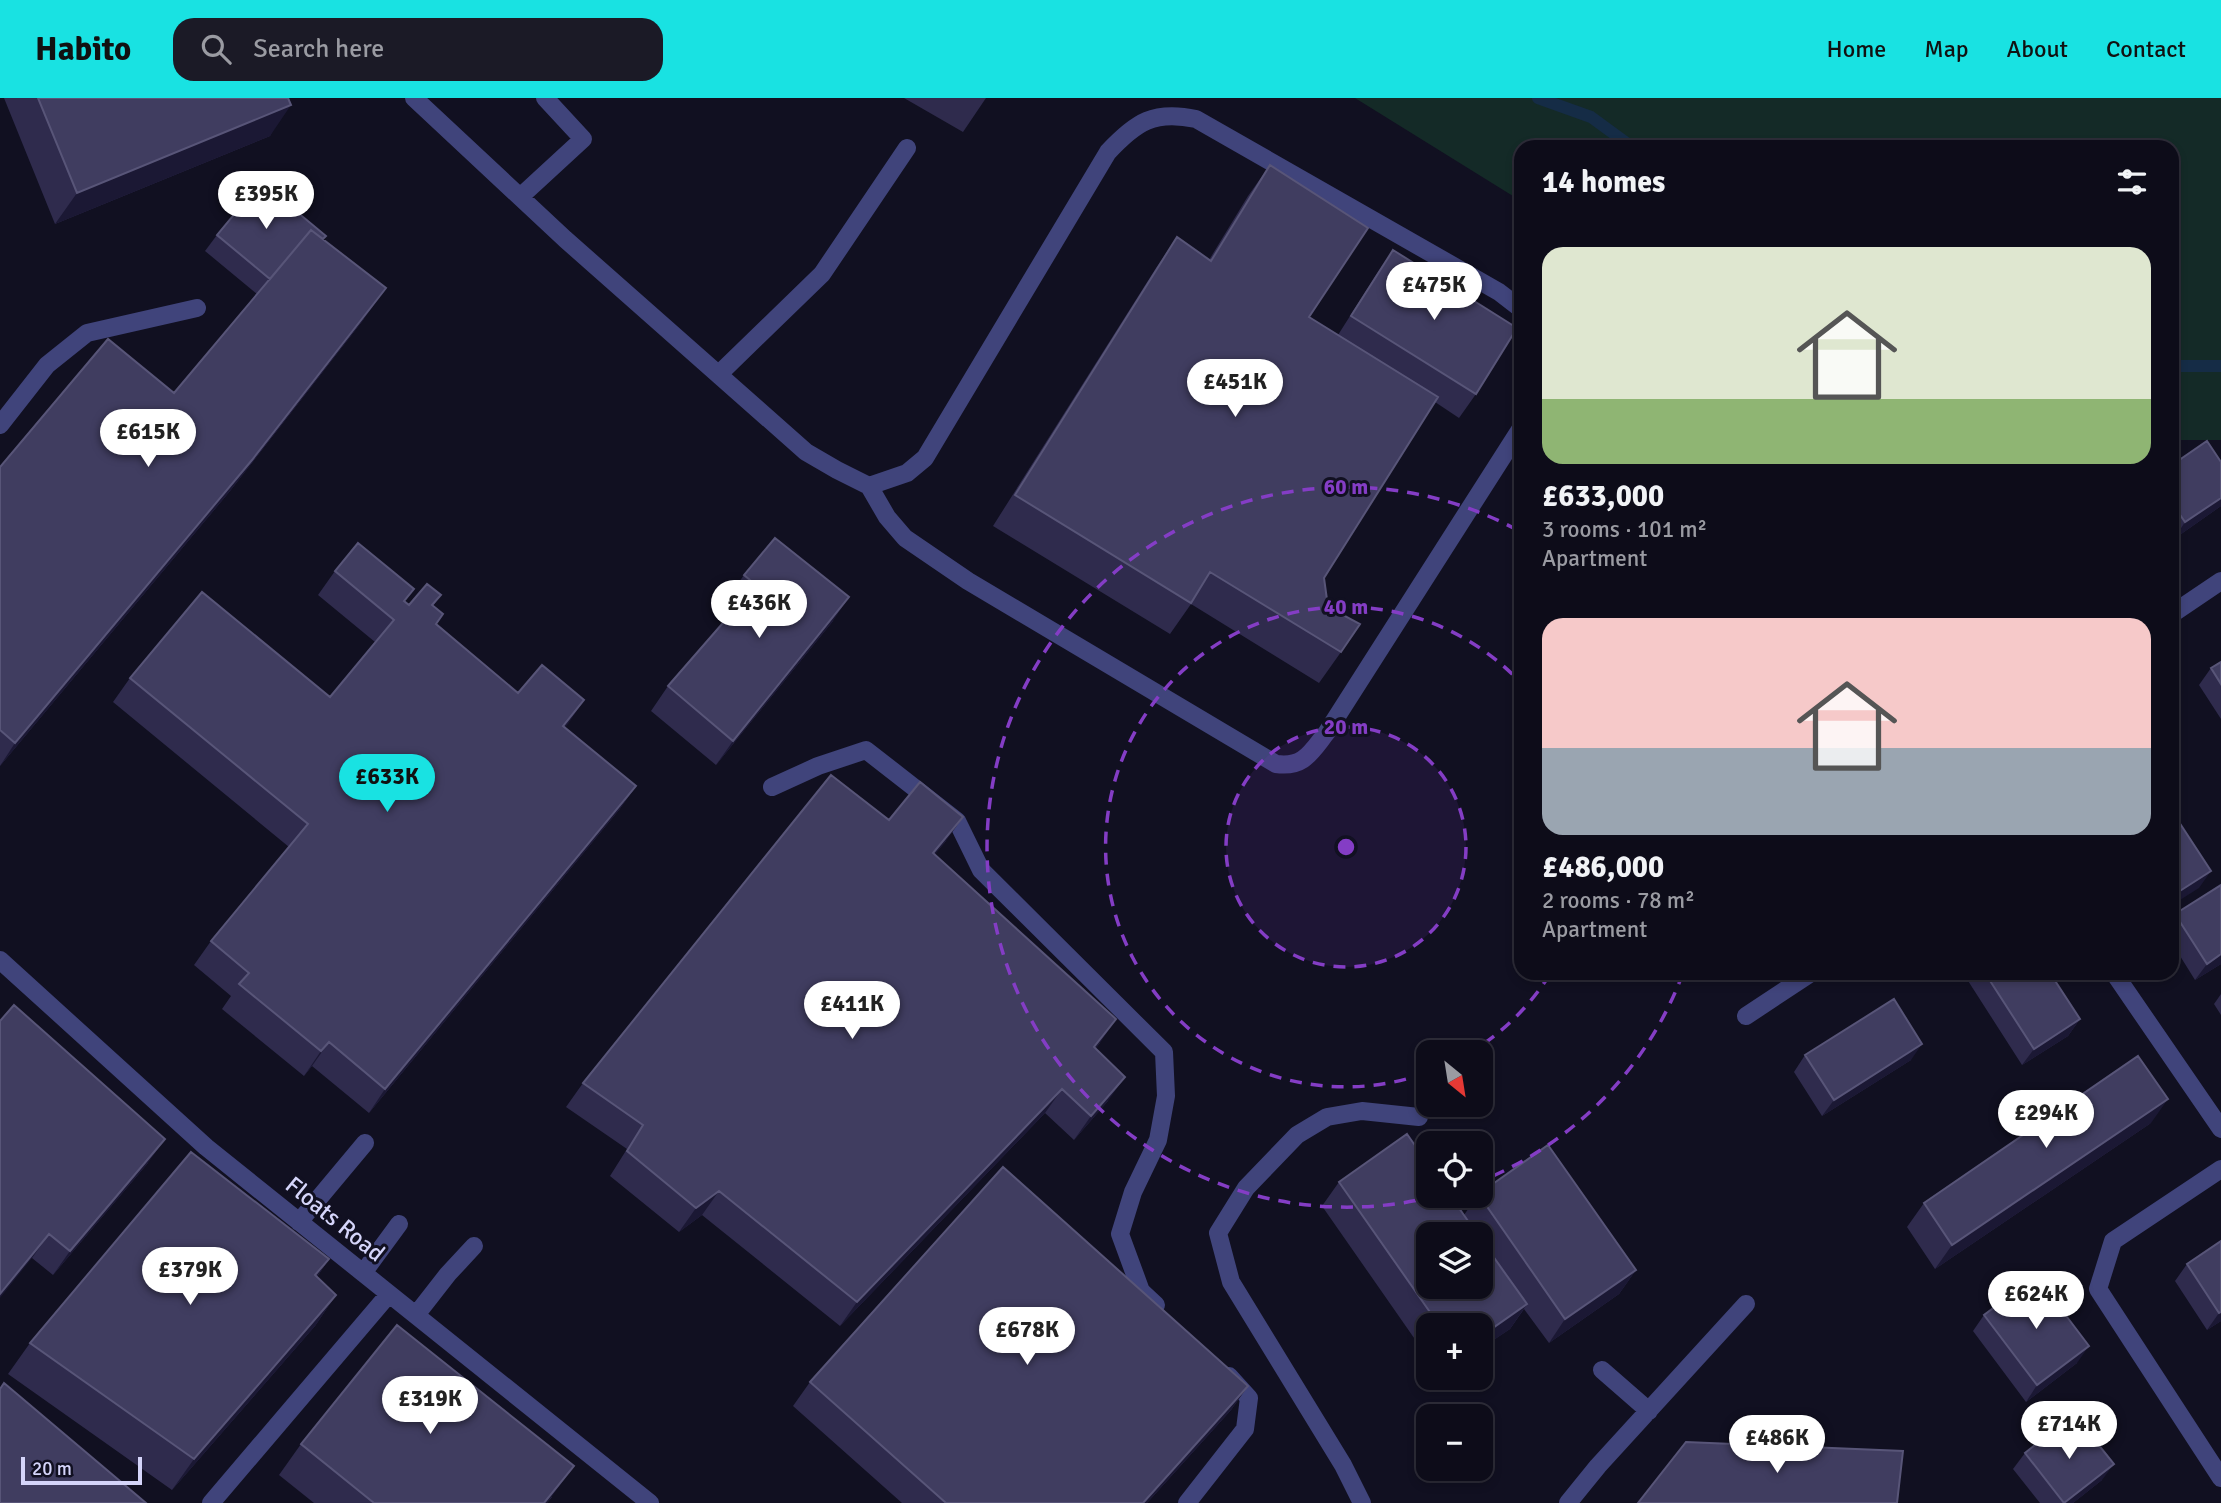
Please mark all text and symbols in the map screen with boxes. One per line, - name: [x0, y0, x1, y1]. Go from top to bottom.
- search box: [173, 18, 663, 81]
- text: Habito: [35, 29, 131, 70]
- icon: search: [197, 30, 235, 68]
- text: Search here: [253, 33, 384, 65]
- text: Home: [1826, 34, 1886, 64]
- text: Map: [1924, 34, 1969, 64]
- text: About: [2007, 34, 2068, 64]
- text: Contact: [2106, 34, 2186, 64]
- icon: filters: [2113, 163, 2151, 201]
- text: 14 homes: [1542, 164, 1665, 201]
- pin: £395K: [217, 172, 315, 231]
- text: £395K: [234, 179, 298, 208]
- pin: £475K: [1385, 262, 1483, 322]
- text: £475K: [1402, 270, 1466, 299]
- icon: home: [1784, 292, 1910, 418]
- pin: £451K: [1186, 360, 1284, 419]
- text: £451K: [1203, 367, 1267, 396]
- pin: £615K: [99, 410, 197, 469]
- text: £615K: [116, 417, 180, 446]
- text: 60 m: [1324, 474, 1368, 500]
- text: £633,000: [1542, 478, 1664, 515]
- text: 3 rooms · 101 m²: [1542, 515, 1707, 544]
- text: Apartment: [1542, 544, 1647, 573]
- pin: £436K: [710, 580, 808, 640]
- text: £436K: [727, 588, 791, 617]
- text: 40 m: [1324, 594, 1368, 620]
- icon: home: [1784, 663, 1910, 789]
- text: 20 m: [1324, 714, 1368, 740]
- pin: £633K: [338, 754, 436, 814]
- text: £633K: [355, 762, 419, 791]
- centre of rings: [1334, 835, 1358, 859]
- text: £486,000: [1542, 849, 1664, 886]
- text: 2 rooms · 78 m²: [1542, 886, 1695, 915]
- text: Apartment: [1542, 915, 1647, 944]
- pin: £411K: [803, 982, 901, 1041]
- text: £411K: [820, 989, 884, 1018]
- north arrow: [1416, 1040, 1493, 1116]
- map controls: [1416, 1040, 1493, 1481]
- pin: £294K: [1997, 1090, 2095, 1150]
- text: £294K: [2014, 1098, 2078, 1127]
- button: locate: [1416, 1131, 1493, 1208]
- street label: Floats Road: [279, 1170, 391, 1268]
- button: layers: [1416, 1222, 1493, 1299]
- pin: £379K: [141, 1248, 239, 1307]
- text: £379K: [158, 1255, 222, 1284]
- pin: £624K: [1987, 1272, 2085, 1331]
- text: £624K: [2004, 1279, 2068, 1308]
- pin: £678K: [978, 1308, 1076, 1367]
- button: +: [1416, 1313, 1493, 1390]
- text: £678K: [995, 1315, 1059, 1344]
- pin: £319K: [381, 1376, 479, 1436]
- text: £319K: [398, 1384, 462, 1413]
- pin: £714K: [2020, 1402, 2118, 1461]
- button: −: [1416, 1404, 1493, 1481]
- text: £714K: [2037, 1409, 2101, 1438]
- pin: £486K: [1728, 1416, 1826, 1475]
- text: £486K: [1745, 1423, 1809, 1452]
- scale bar: [21, 1454, 142, 1486]
- text: 20 m: [32, 1457, 72, 1481]

